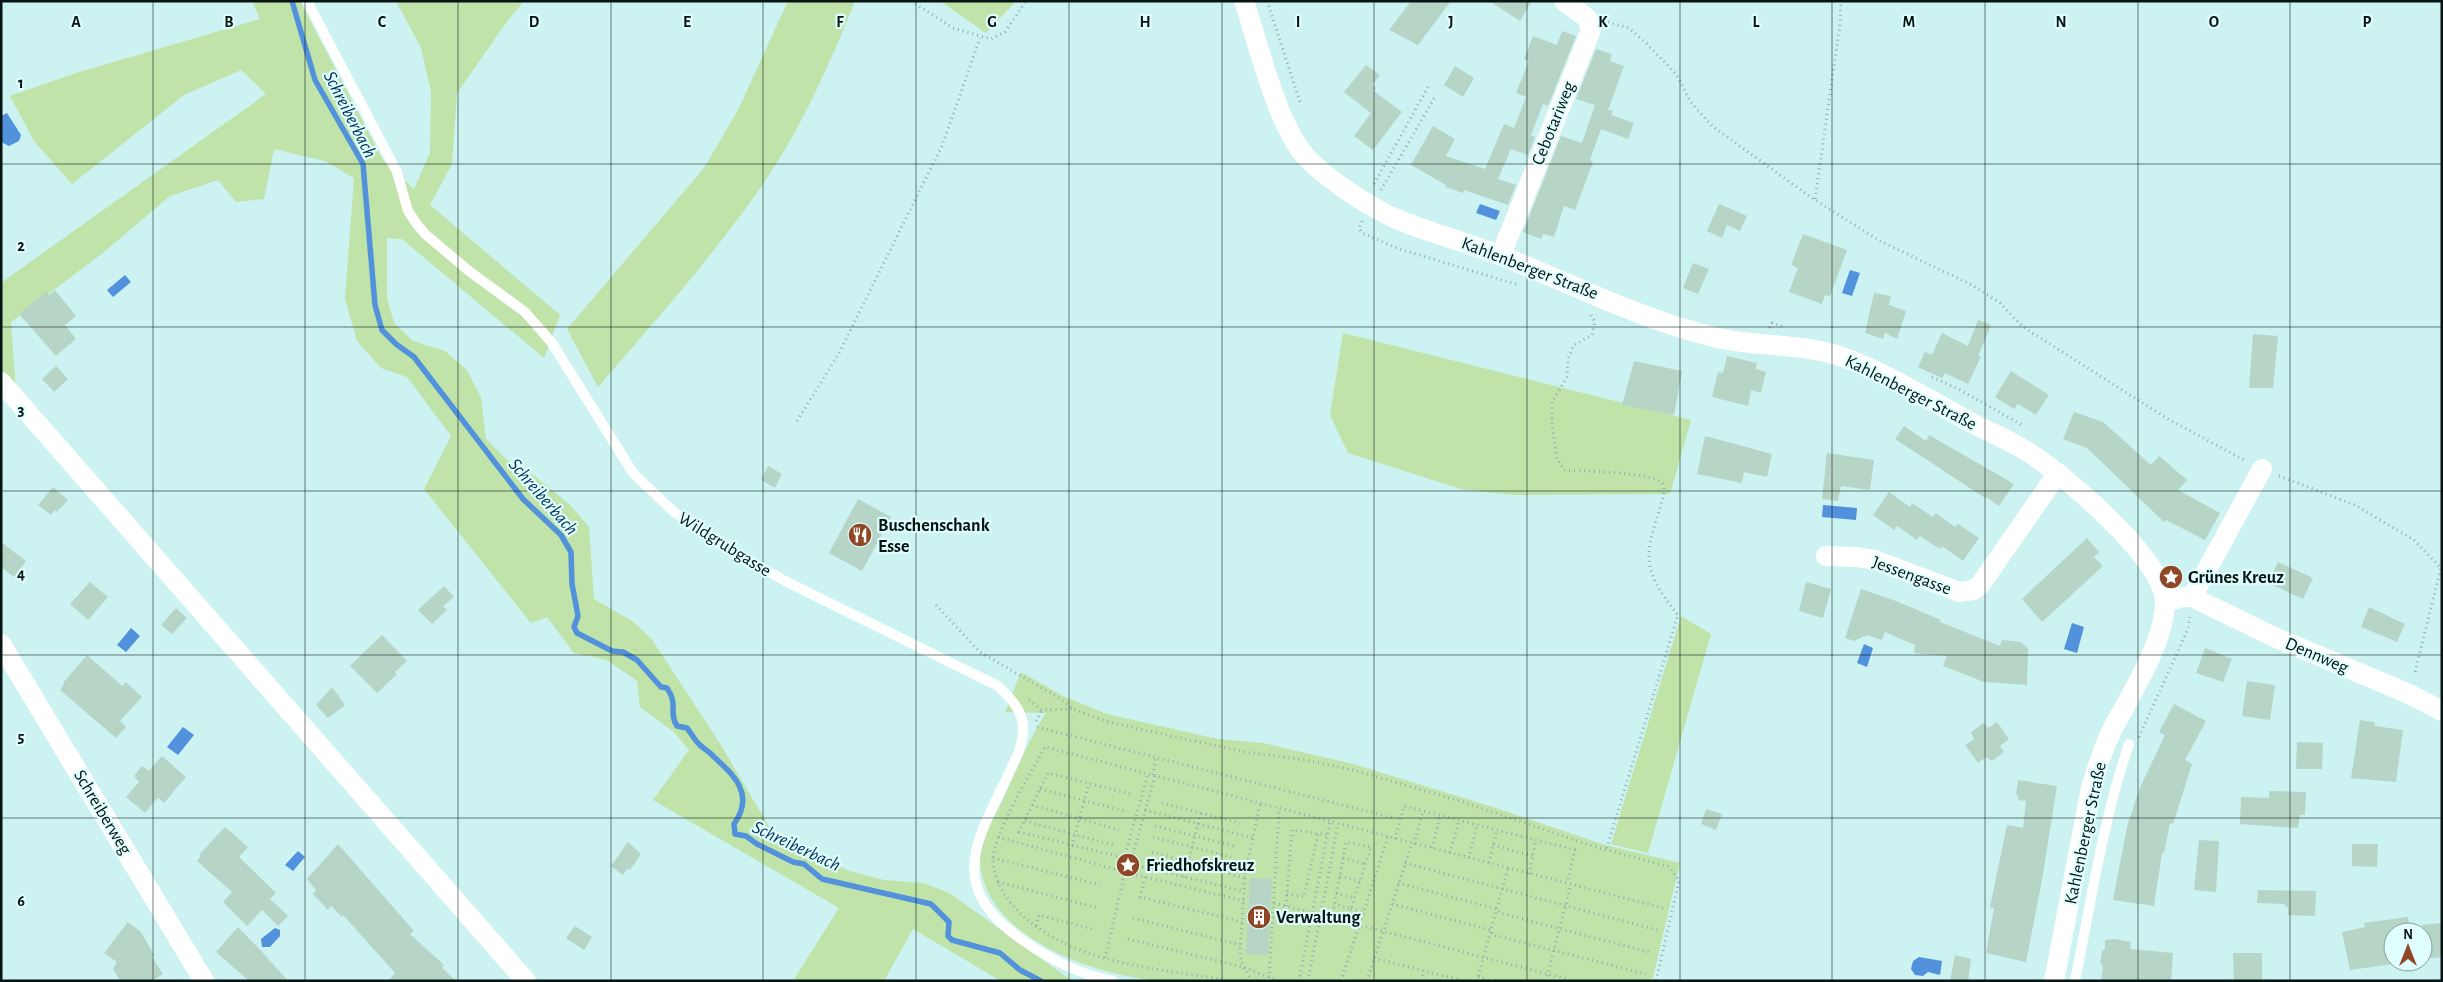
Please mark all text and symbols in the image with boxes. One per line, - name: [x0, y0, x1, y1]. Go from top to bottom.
- text: A: [71, 14, 81, 30]
- text: B: [224, 14, 234, 30]
- text: C: [378, 14, 387, 30]
- text: D: [529, 14, 540, 30]
- text: E: [683, 14, 691, 30]
- text: F: [836, 14, 844, 30]
- text: G: [987, 14, 997, 30]
- text: H: [1139, 14, 1151, 30]
- text: I: [1296, 14, 1300, 30]
- text: J: [1448, 14, 1454, 30]
- text: K: [1598, 14, 1608, 30]
- text: L: [1753, 14, 1760, 30]
- text: M: [1903, 14, 1915, 30]
- text: N: [2055, 14, 2067, 30]
- text: O: [2209, 14, 2219, 30]
- text: P: [2363, 14, 2372, 30]
- water label: Schreiberbach: [320, 68, 380, 161]
- text: 1: [18, 75, 24, 91]
- street label: Cebotariweg: [1529, 79, 1579, 168]
- street label: Kahlenberger Straße: [1459, 235, 1601, 303]
- text: 2: [17, 238, 25, 254]
- street label: Kahlenberger Straße: [1842, 352, 1979, 434]
- text: 3: [18, 402, 25, 418]
- water label: Schreiberbach: [505, 455, 581, 539]
- street label: Wildgrubgasse: [675, 509, 774, 580]
- place label: Buschenschank Esse: [878, 517, 990, 556]
- restaurant icon: Buschenschank Esse: [847, 522, 873, 548]
- street label: Jessengasse: [1870, 553, 1954, 599]
- place icon: Grünes Kreuz: [2158, 564, 2184, 590]
- text: 4: [17, 566, 25, 582]
- place label: Grünes Kreuz: [2188, 569, 2284, 587]
- street label: Dennweg: [2282, 635, 2351, 677]
- text: 5: [18, 729, 25, 745]
- street label: Kahlenberger Straße: [2062, 760, 2110, 906]
- street label: Schreiberweg: [70, 767, 134, 858]
- water label: Schreiberbach: [749, 818, 843, 875]
- place icon: Friedhofskreuz: [1115, 852, 1141, 878]
- place label: Friedhofskreuz: [1146, 857, 1255, 875]
- text: 6: [17, 893, 25, 909]
- building icon: Verwaltung: [1246, 904, 1272, 930]
- place label: Verwaltung: [1276, 909, 1361, 927]
- north arrow: [2383, 922, 2433, 972]
- text: N: [2403, 928, 2413, 942]

